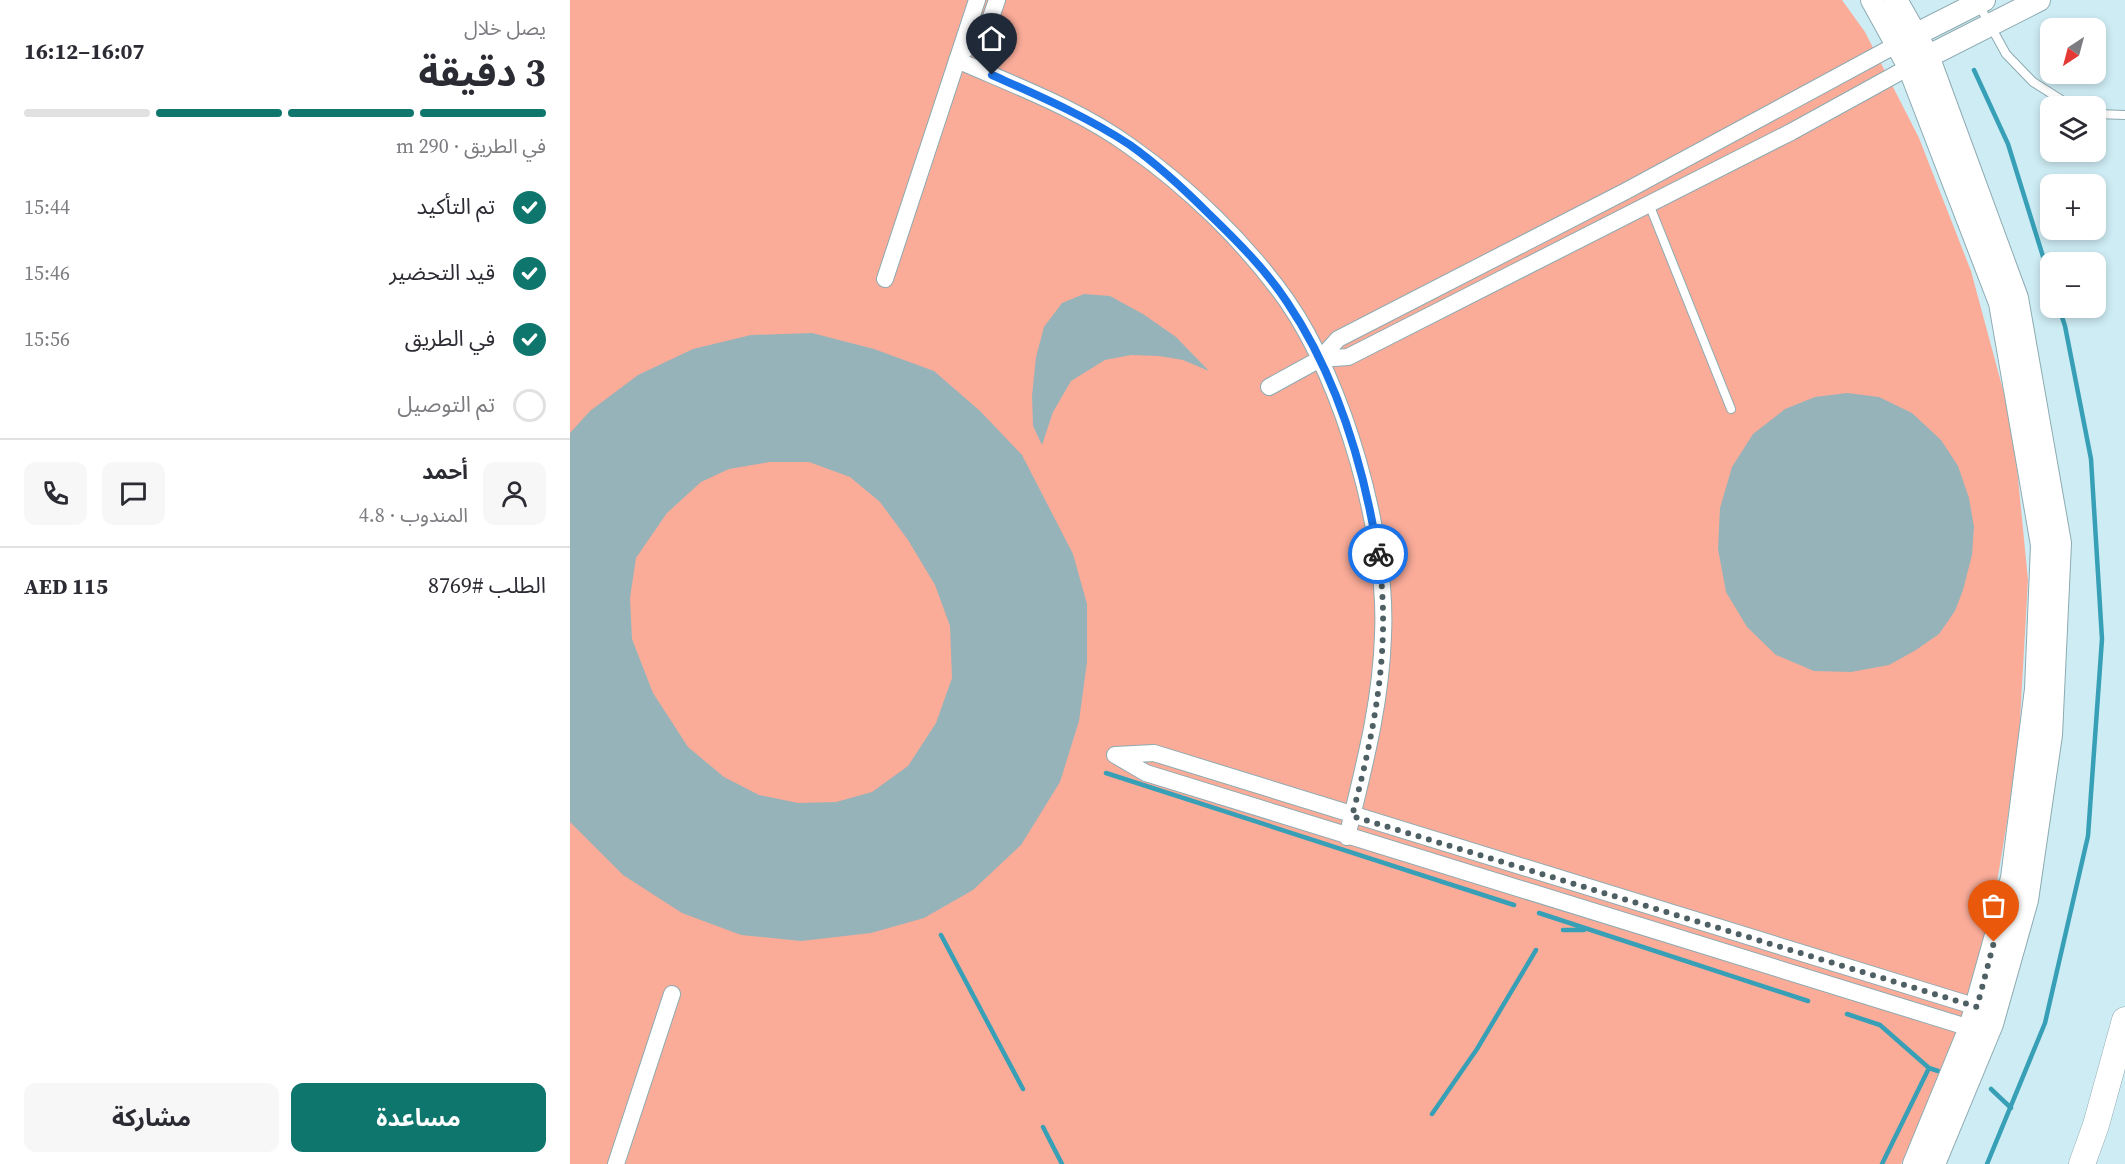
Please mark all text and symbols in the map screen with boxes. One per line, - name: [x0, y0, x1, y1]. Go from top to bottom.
- pin: [966, 13, 1017, 75]
- text: يصل خلال: [464, 14, 546, 42]
- north arrow: [2040, 18, 2106, 84]
- map controls: [2040, 18, 2106, 318]
- icon: home: [975, 22, 1008, 55]
- text: 16:07–16:12: [24, 36, 144, 66]
- text: 3 دقيقة: [418, 46, 546, 99]
- button: layers: [2040, 96, 2106, 162]
- text: في الطريق · 290 m: [396, 132, 546, 160]
- button: +: [2040, 174, 2106, 240]
- text: تم التأكيد: [416, 191, 495, 221]
- icon: check: [513, 191, 546, 224]
- text: 15:44: [24, 193, 70, 221]
- button: −: [2040, 252, 2106, 318]
- text: قيد التحضير: [389, 257, 495, 287]
- icon: check: [513, 257, 546, 290]
- text: 15:46: [24, 259, 70, 287]
- text: في الطريق: [405, 323, 495, 353]
- icon: check: [513, 323, 546, 356]
- text: 15:56: [24, 325, 70, 353]
- text: تم التوصيل: [397, 389, 495, 419]
- text: أحمد: [422, 456, 468, 486]
- button: phone: [24, 462, 87, 525]
- button: chat: [102, 462, 165, 525]
- button: person: [483, 462, 546, 525]
- text: المندوب · 4.8: [359, 501, 468, 529]
- courier: [1348, 524, 1408, 584]
- icon: bike: [1362, 538, 1395, 571]
- text: الطلب #8769: [428, 570, 546, 600]
- text: AED 115: [24, 571, 108, 601]
- pin: [1968, 880, 2019, 942]
- icon: bag: [1977, 889, 2010, 922]
- button: مشاركة: [24, 1083, 279, 1152]
- button: مساعدة: [291, 1083, 546, 1152]

